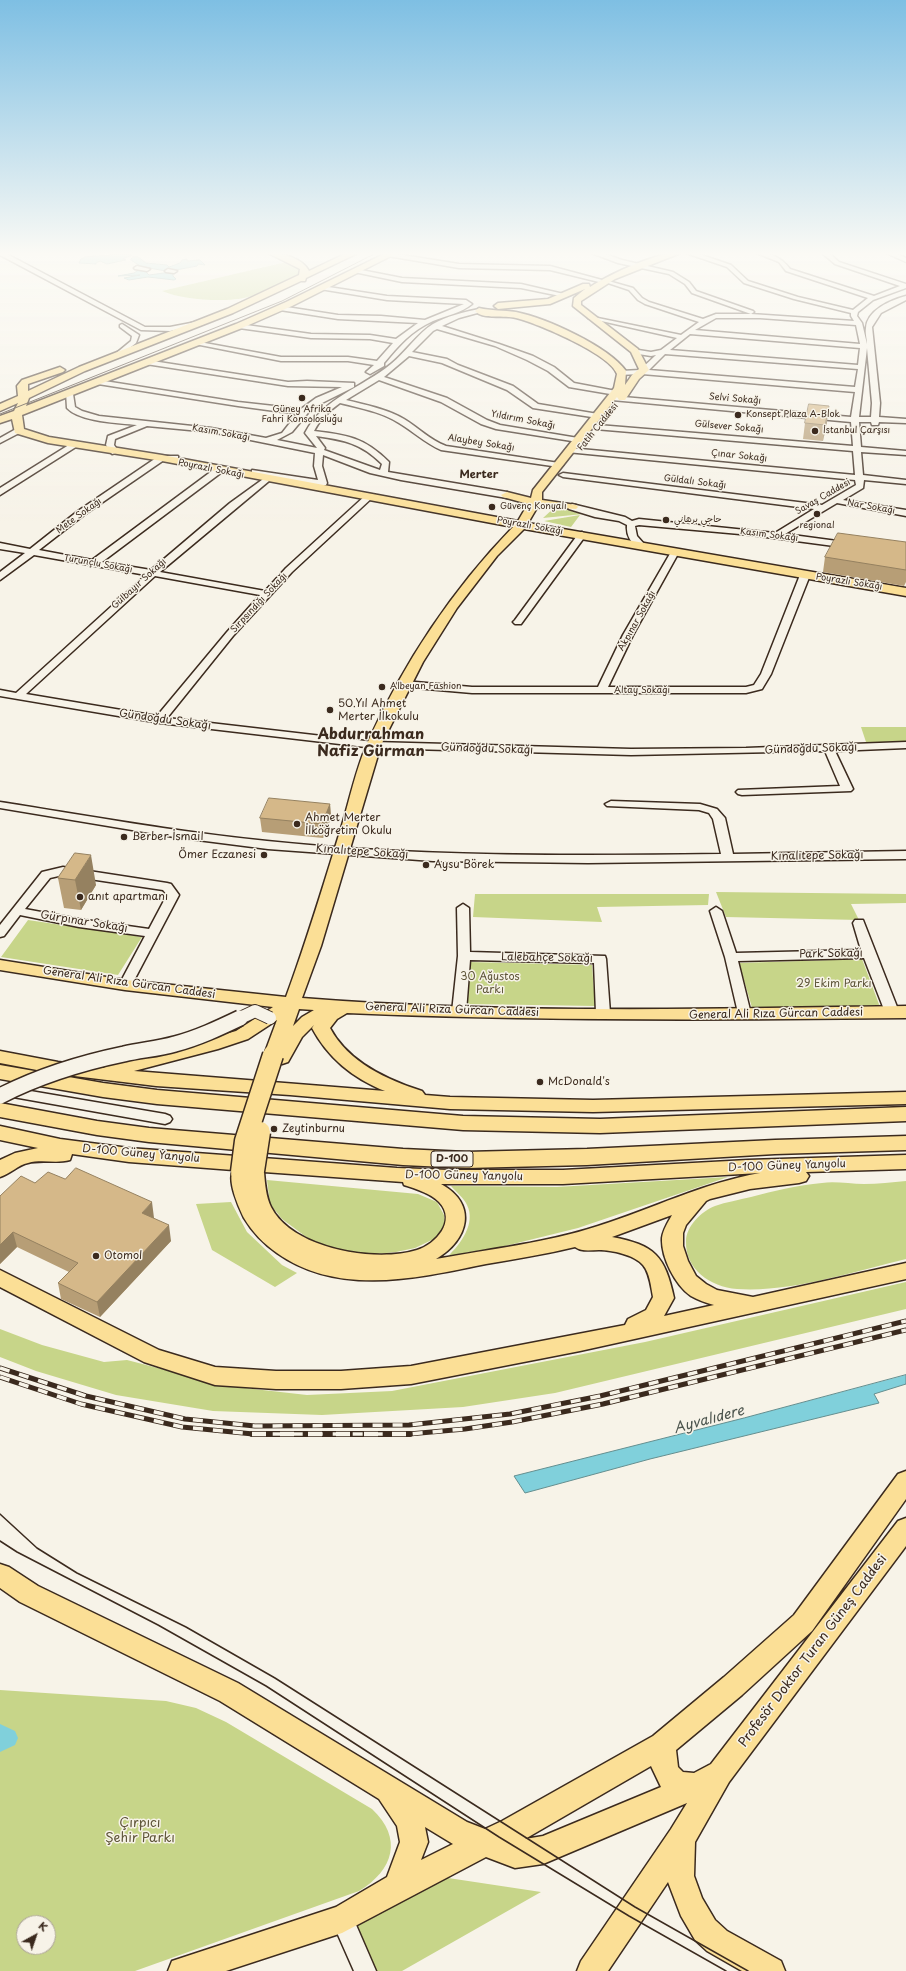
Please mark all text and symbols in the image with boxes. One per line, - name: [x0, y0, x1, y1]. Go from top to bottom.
- street label: Selvi Sokağı: [709, 391, 761, 407]
- marker: Güney Afrika Fahri Konsolosluğu: [297, 393, 307, 403]
- street label: Fatih Caddesi: [575, 401, 621, 453]
- place label: Güney Afrika Fahri Konsolosluğu: [262, 405, 342, 426]
- street label: Yıldırım Sokağı: [490, 408, 556, 432]
- marker: Konsept Plaza A-Blok: [733, 410, 743, 420]
- place label: Konsept Plaza A-Blok: [746, 410, 840, 420]
- street label: Gülsever Sokağı: [694, 419, 764, 435]
- street label: Kasım Sokağı: [191, 423, 251, 443]
- marker: İstanbul Çarşısı: [810, 426, 820, 436]
- place label: İstanbul Çarşısı: [823, 426, 890, 436]
- street label: Alaybey Sokağı: [447, 432, 515, 454]
- street label: Çınar Sokağı: [710, 448, 768, 464]
- street label: Poyrazlı Sokağı: [177, 457, 245, 481]
- district label: Merter: [460, 468, 498, 482]
- street label: Güldalı Sokağı: [663, 473, 727, 491]
- street label: Savaş Caddesi: [794, 477, 852, 517]
- street label: Mete Sokağı: [54, 496, 104, 536]
- street label: Nar Sokağı: [846, 497, 896, 517]
- marker: Güvenç Konyalı: [487, 502, 497, 512]
- place label: Güvenç Konyalı: [500, 502, 567, 512]
- marker: regional: [812, 509, 822, 519]
- street label: Poyrazlı Sokağı: [496, 515, 564, 537]
- marker: حاجي برهاني: [661, 515, 671, 525]
- place label: حاجي برهاني: [674, 515, 722, 525]
- place label: regional: [800, 521, 834, 531]
- street label: Kasım Sokağı: [739, 526, 799, 544]
- street label: Turunçlu Sokağı: [63, 553, 133, 575]
- street label: Gülbayır Sokağı: [109, 557, 169, 611]
- street label: Sırpsındığı Sokağı: [228, 571, 290, 635]
- street label: Poyrazlı Sokağı: [815, 571, 883, 593]
- street label: Akpınar Sokağı: [616, 589, 658, 653]
- marker: Albeyan Fashion: [377, 682, 387, 692]
- place label: Albeyan Fashion: [390, 682, 461, 692]
- street label: Altay Sokağı: [614, 686, 670, 696]
- place label: 50.Yıl Ahmet Merter İlkokulu: [338, 697, 419, 723]
- marker: 50.Yıl Ahmet Merter İlkokulu: [325, 705, 335, 715]
- street label: Gündoğdu Sokağı: [118, 707, 212, 733]
- district label: Abdurrahman Nafiz Gürman: [317, 726, 425, 761]
- street label: Gündoğdu Sokağı: [441, 741, 533, 757]
- street label: Gündoğdu Sokağı: [765, 741, 857, 757]
- place label: Ahmet Merter İlköğretim Okulu: [305, 811, 392, 837]
- marker: Ahmet Merter İlköğretim Okulu: [292, 819, 302, 829]
- place label: Berber İsmail: [132, 830, 204, 844]
- marker: Berber İsmail: [119, 832, 129, 842]
- street label: Kınalıtepe Sokağı: [315, 842, 409, 862]
- place label: Ömer Eczanesi: [178, 848, 256, 862]
- street label: Kınalıtepe Sokağı: [770, 849, 864, 863]
- marker: Ömer Eczanesi: [259, 850, 269, 860]
- place label: Aysu Börek: [434, 858, 494, 872]
- marker: Aysu Börek: [421, 860, 431, 870]
- place label: anıt apartmanı: [88, 890, 168, 904]
- marker: anıt apartmanı: [75, 892, 85, 902]
- street label: Gürpınar Sokağı: [39, 909, 129, 935]
- street label: Park Sokağı: [799, 947, 863, 961]
- street label: Lalebahçe Sokağı: [501, 951, 593, 965]
- street label: General Ali Rıza Gürcan Caddesi: [42, 964, 216, 1002]
- park label: 30 Ağustos Parkı: [460, 970, 520, 996]
- park label: 29 Ekim Parkı: [796, 977, 872, 991]
- street label: General Ali Rıza Gürcan Caddesi: [365, 1000, 539, 1020]
- street label: General Ali Rıza Gürcan Caddesi: [689, 1006, 863, 1022]
- place label: McDonald's: [548, 1075, 610, 1089]
- marker: McDonald's: [535, 1077, 545, 1087]
- place label: Zeytinburnu: [282, 1122, 345, 1136]
- marker: Zeytinburnu: [269, 1124, 279, 1134]
- street label: D-100 Güney Yanyolu: [82, 1142, 200, 1166]
- road number: D-100: [431, 1151, 473, 1167]
- street label: D-100 Güney Yanyolu: [728, 1157, 846, 1175]
- street label: D-100 Güney Yanyolu: [405, 1168, 523, 1184]
- place label: Otomol: [104, 1249, 142, 1263]
- marker: Otomol: [91, 1251, 101, 1261]
- water label: Ayvalıdere: [672, 1403, 746, 1437]
- street label: Profesör Doktor Turan Güneş Caddesi: [736, 1552, 890, 1750]
- park label: Çırpıcı Şehir Parkı: [105, 1815, 175, 1846]
- north arrow: [16, 1915, 56, 1955]
- text: K: [35, 1917, 52, 1935]

